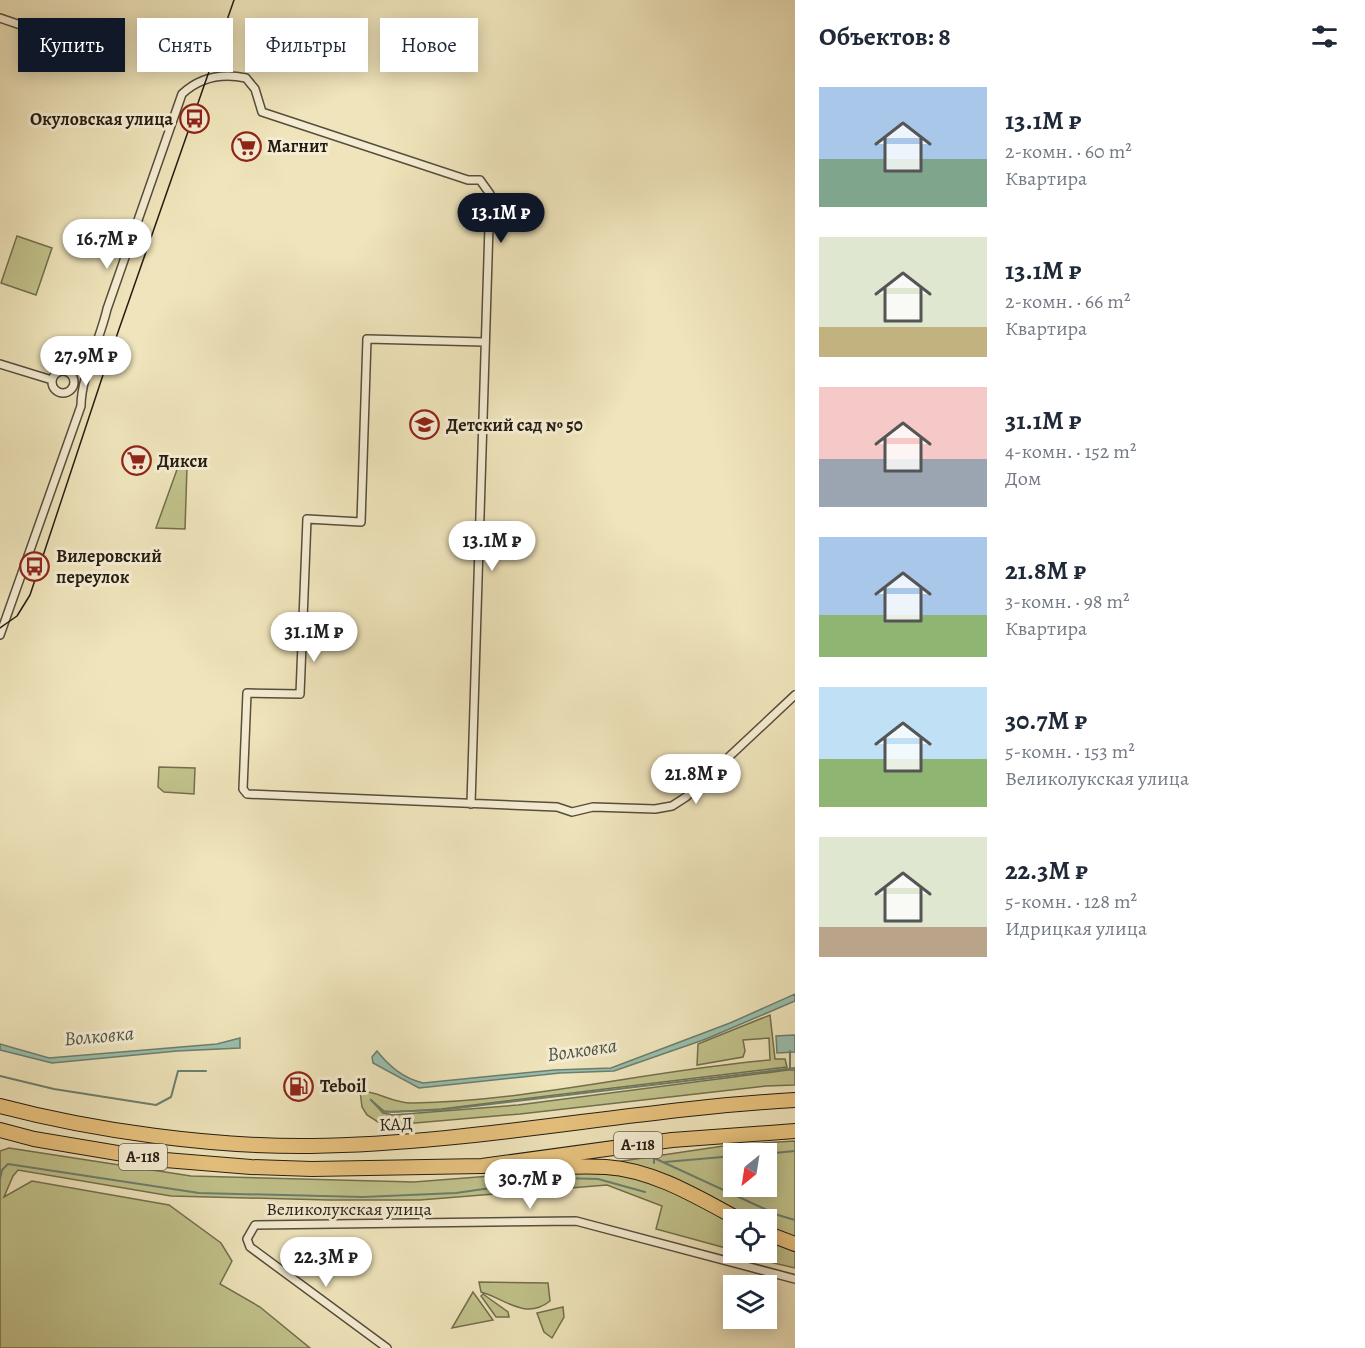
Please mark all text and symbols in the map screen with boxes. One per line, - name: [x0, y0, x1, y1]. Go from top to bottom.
- chip: Купить: [18, 18, 125, 72]
- chip: Снять: [137, 18, 233, 72]
- chip: Фильтры: [245, 18, 368, 72]
- chip: Новое: [380, 18, 478, 72]
- text: Объектов: 8: [819, 19, 951, 54]
- icon: filters: [1308, 20, 1341, 53]
- bus stop icon: Окуловская улица: [178, 103, 210, 135]
- text: 13.1M ₽: [1005, 103, 1082, 138]
- place label: Окуловская улица: [30, 107, 173, 131]
- icon: home: [867, 111, 939, 183]
- supermarket icon: Магнит: [230, 130, 262, 162]
- place label: Магнит: [267, 134, 328, 158]
- text: 2-комн. · 60 m²: [1005, 138, 1132, 165]
- text: Квартира: [1005, 165, 1087, 192]
- pin: 13.1M ₽: [446, 193, 556, 244]
- text: 13.1M ₽: [472, 199, 530, 226]
- pin: 16.7M ₽: [52, 219, 162, 270]
- text: 16.7M ₽: [77, 225, 138, 252]
- text: 13.1M ₽: [1005, 253, 1082, 288]
- icon: home: [867, 261, 939, 333]
- text: 2-комн. · 66 m²: [1005, 288, 1130, 315]
- text: Квартира: [1005, 315, 1087, 342]
- pin: 27.9M ₽: [31, 336, 141, 387]
- text: 27.9M ₽: [54, 342, 118, 369]
- text: 31.1M ₽: [1005, 403, 1082, 438]
- school or university icon: Детский сад № 50: [409, 409, 441, 441]
- icon: home: [867, 411, 939, 483]
- place label: Детский сад № 50: [446, 413, 583, 437]
- text: 4-комн. · 152 m²: [1005, 438, 1137, 465]
- supermarket icon: Дикси: [120, 445, 152, 477]
- place label: Дикси: [157, 449, 208, 473]
- text: Дом: [1005, 465, 1041, 492]
- pin: 13.1M ₽: [437, 521, 547, 572]
- text: 13.1M ₽: [463, 527, 521, 554]
- place label: Вилеровский переулок: [56, 544, 162, 589]
- bus stop icon: Вилеровский переулок: [19, 550, 51, 582]
- text: 21.8M ₽: [1005, 553, 1086, 588]
- icon: home: [867, 561, 939, 633]
- text: 3-комн. · 98 m²: [1005, 588, 1130, 615]
- pin: 31.1M ₽: [259, 612, 369, 663]
- text: Квартира: [1005, 615, 1087, 642]
- text: 31.1M ₽: [285, 618, 343, 645]
- text: 30.7M ₽: [1005, 703, 1087, 738]
- icon: home: [867, 711, 939, 783]
- text: 5-комн. · 153 m²: [1005, 738, 1135, 765]
- pin: 21.8M ₽: [641, 754, 751, 805]
- text: 21.8M ₽: [665, 760, 727, 787]
- text: Великолукская улица: [1005, 765, 1189, 792]
- text: 22.3M ₽: [1005, 853, 1088, 888]
- icon: home: [867, 861, 939, 933]
- text: 5-комн. · 128 m²: [1005, 888, 1137, 915]
- text: Идрицкая улица: [1005, 915, 1147, 942]
- water label: Волковка: [63, 1019, 135, 1053]
- water label: Волковка: [545, 1032, 619, 1068]
- fuel station icon: Teboil: [283, 1070, 315, 1102]
- place label: Teboil: [320, 1074, 366, 1098]
- street label: КАД: [379, 1111, 413, 1137]
- road number: А-118: [614, 1132, 662, 1158]
- north arrow: [723, 1143, 777, 1197]
- map controls: [723, 1143, 777, 1329]
- road number: А-118: [119, 1144, 167, 1170]
- pin: 30.7M ₽: [475, 1159, 585, 1210]
- text: 30.7M ₽: [498, 1165, 562, 1192]
- street label: Великолукская улица: [266, 1197, 433, 1221]
- button: locate: [723, 1209, 777, 1263]
- pin: 22.3M ₽: [271, 1237, 381, 1288]
- text: 22.3M ₽: [294, 1243, 358, 1270]
- button: layers: [723, 1275, 777, 1329]

